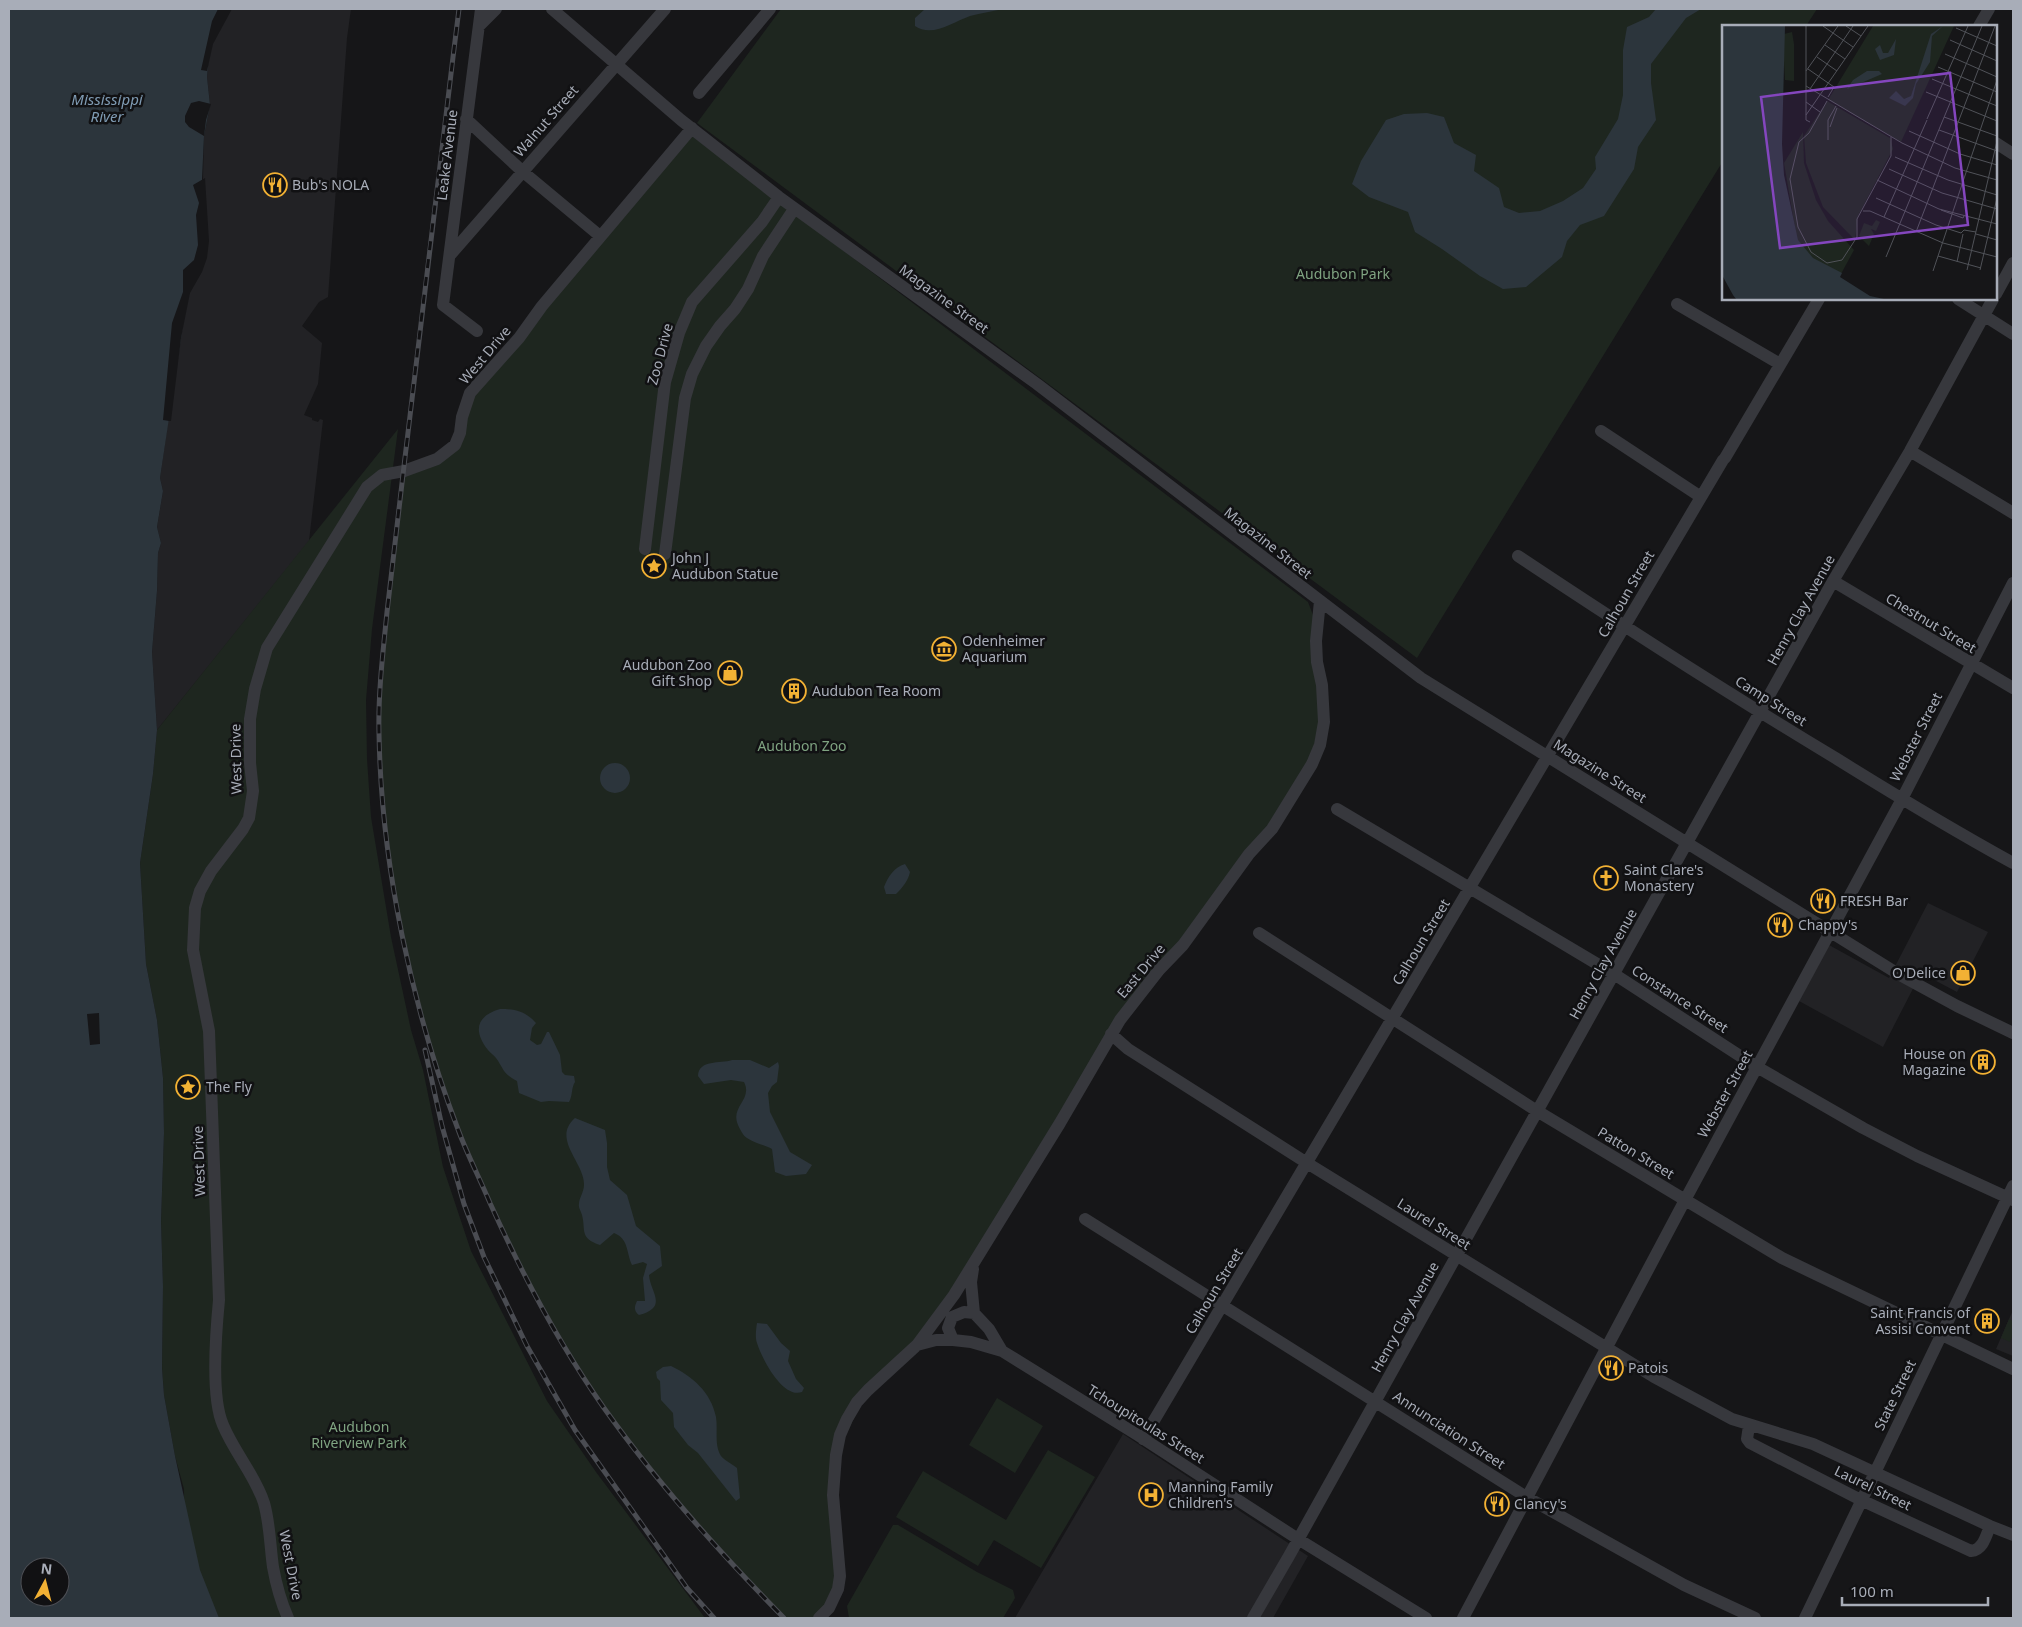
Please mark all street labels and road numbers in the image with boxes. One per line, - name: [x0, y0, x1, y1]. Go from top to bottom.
- street label: Walnut Street: [509, 81, 582, 161]
- street label: Leake Avenue: [432, 108, 462, 201]
- street label: Magazine Street: [896, 260, 993, 338]
- street label: West Drive: [455, 321, 515, 388]
- street label: Zoo Drive: [642, 321, 677, 387]
- street label: Magazine Street: [1221, 502, 1316, 583]
- street label: Calhoun Street: [1593, 547, 1658, 641]
- street label: Henry Clay Avenue: [1762, 551, 1839, 668]
- street label: Chestnut Street: [1883, 588, 1980, 657]
- street label: Camp Street: [1732, 671, 1811, 730]
- street label: Webster Street: [1885, 689, 1946, 784]
- street label: West Drive: [225, 723, 246, 795]
- street label: Magazine Street: [1550, 734, 1650, 807]
- street label: Calhoun Street: [1387, 895, 1454, 988]
- street label: Henry Clay Avenue: [1564, 905, 1641, 1022]
- street label: East Drive: [1112, 939, 1169, 1002]
- street label: Constance Street: [1628, 960, 1732, 1037]
- street label: Webster Street: [1693, 1047, 1756, 1141]
- street label: Patton Street: [1594, 1122, 1678, 1183]
- street label: West Drive: [188, 1125, 209, 1197]
- street label: Laurel Street: [1394, 1193, 1475, 1254]
- street label: Calhoun Street: [1180, 1244, 1247, 1337]
- street label: Henry Clay Avenue: [1366, 1258, 1443, 1375]
- street label: State Street: [1869, 1356, 1920, 1433]
- street label: Tchoupitoulas Street: [1084, 1380, 1208, 1467]
- street label: Annunciation Street: [1389, 1386, 1509, 1473]
- street label: Laurel Street: [1831, 1461, 1915, 1514]
- street label: West Drive: [275, 1528, 308, 1601]

